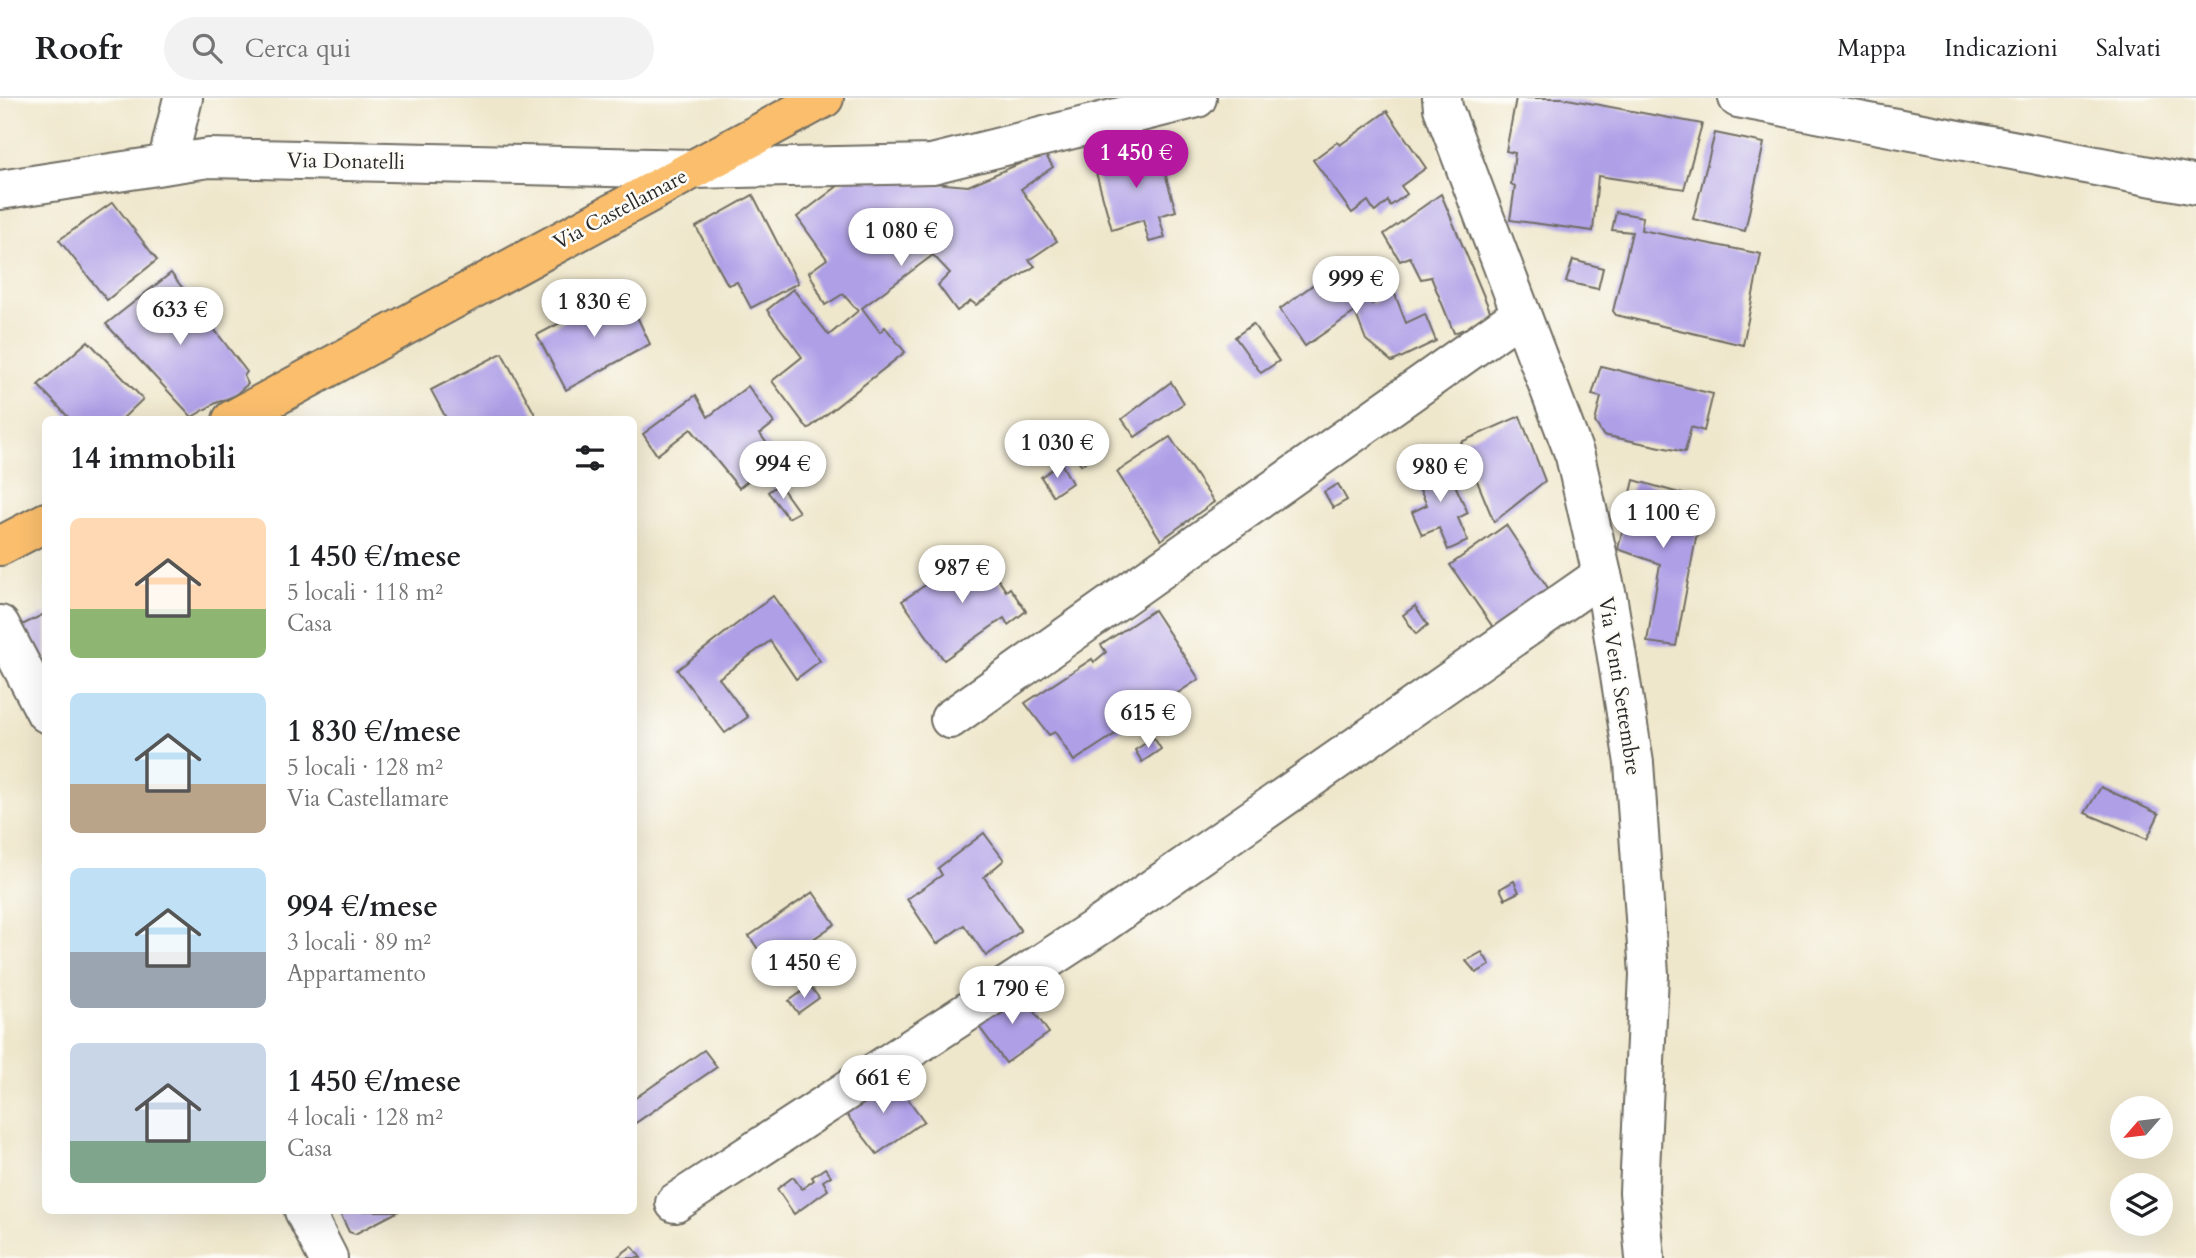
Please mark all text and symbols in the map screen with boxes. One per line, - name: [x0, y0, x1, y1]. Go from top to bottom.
- search box: [164, 17, 654, 80]
- text: Roofr: [35, 26, 122, 71]
- icon: search: [188, 29, 226, 67]
- text: Cerca qui: [244, 31, 351, 66]
- text: Mappa: [1837, 32, 1906, 65]
- text: Indicazioni: [1944, 32, 2058, 65]
- text: Salvati: [2096, 32, 2161, 65]
- pin: 1 450 €: [1071, 130, 1201, 190]
- text: 1 450 €: [1099, 137, 1173, 168]
- street label: Via Donatelli: [287, 146, 405, 177]
- street label: Via Castellamare: [548, 162, 692, 257]
- pin: 1 080 €: [836, 208, 966, 268]
- text: 1 080 €: [864, 215, 938, 246]
- pin: 999 €: [1307, 256, 1405, 316]
- text: 999 €: [1328, 263, 1384, 294]
- pin: 1 830 €: [529, 280, 659, 339]
- text: 1 830 €: [557, 286, 631, 317]
- pin: 633 €: [131, 288, 229, 347]
- text: 633 €: [152, 294, 208, 325]
- pin: 1 030 €: [992, 420, 1122, 480]
- text: 1 030 €: [1020, 427, 1094, 458]
- text: 14 immobili: [70, 438, 236, 479]
- icon: filters: [571, 439, 609, 477]
- pin: 994 €: [734, 442, 832, 501]
- pin: 980 €: [1391, 444, 1489, 504]
- text: 994 €: [755, 448, 811, 479]
- text: 980 €: [1412, 451, 1468, 482]
- pin: 1 100 €: [1598, 490, 1728, 550]
- text: 1 100 €: [1626, 497, 1700, 528]
- text: 1 450 €/mese: [287, 536, 461, 577]
- icon: home: [126, 546, 210, 630]
- pin: 987 €: [913, 546, 1011, 605]
- text: 987 €: [934, 552, 990, 583]
- text: 5 locali · 118 m²: [287, 577, 443, 608]
- street label: Via Venti Settembre: [1591, 595, 1648, 777]
- text: Casa: [287, 608, 332, 639]
- pin: 615 €: [1099, 690, 1197, 750]
- text: 615 €: [1120, 697, 1176, 728]
- text: 1 830 €/mese: [287, 711, 461, 752]
- icon: home: [126, 721, 210, 805]
- text: 5 locali · 128 m²: [287, 752, 443, 783]
- text: Via Castellamare: [287, 783, 449, 814]
- text: 994 €/mese: [287, 886, 438, 927]
- icon: home: [126, 896, 210, 980]
- text: 3 locali · 89 m²: [287, 927, 431, 958]
- pin: 1 450 €: [739, 940, 869, 1000]
- text: 1 450 €: [767, 947, 841, 978]
- text: Appartamento: [287, 958, 426, 989]
- pin: 1 790 €: [947, 967, 1077, 1026]
- text: 1 790 €: [975, 973, 1049, 1004]
- pin: 661 €: [834, 1056, 932, 1115]
- text: 1 450 €/mese: [287, 1061, 461, 1102]
- text: 661 €: [855, 1062, 911, 1093]
- icon: home: [126, 1071, 210, 1155]
- north arrow: [2110, 1096, 2174, 1158]
- map controls: [2110, 1096, 2173, 1236]
- text: 4 locali · 128 m²: [287, 1102, 443, 1133]
- text: Casa: [287, 1133, 332, 1164]
- button: layers: [2110, 1173, 2173, 1236]

